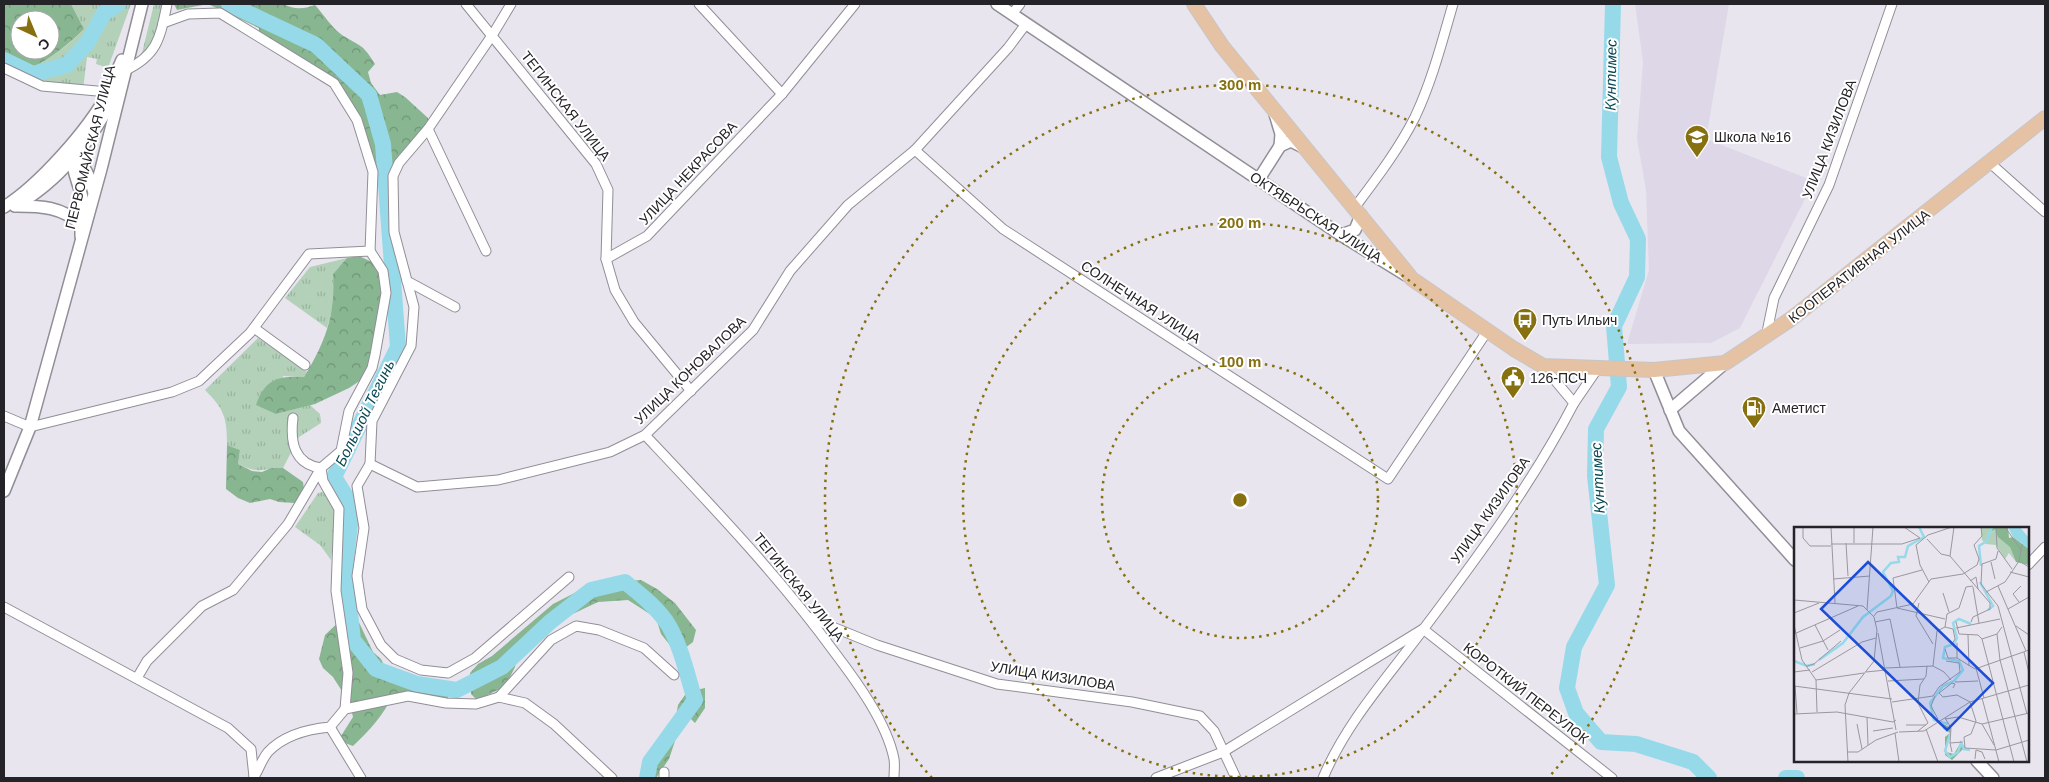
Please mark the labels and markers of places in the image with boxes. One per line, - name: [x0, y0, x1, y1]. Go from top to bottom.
- school or university icon: Школа №16: [1684, 124, 1710, 158]
- place label: Школа №16: [1714, 129, 1791, 145]
- bus stop icon: Путь Ильич: [1512, 307, 1538, 341]
- place label: Путь Ильич: [1542, 312, 1617, 328]
- public building icon: 126-ПСЧ: [1500, 365, 1526, 399]
- place label: 126-ПСЧ: [1530, 370, 1587, 386]
- fuel station icon: Аметист: [1741, 395, 1767, 429]
- place label: Аметист: [1772, 400, 1827, 416]
- centre of rings: [1231, 491, 1249, 509]

